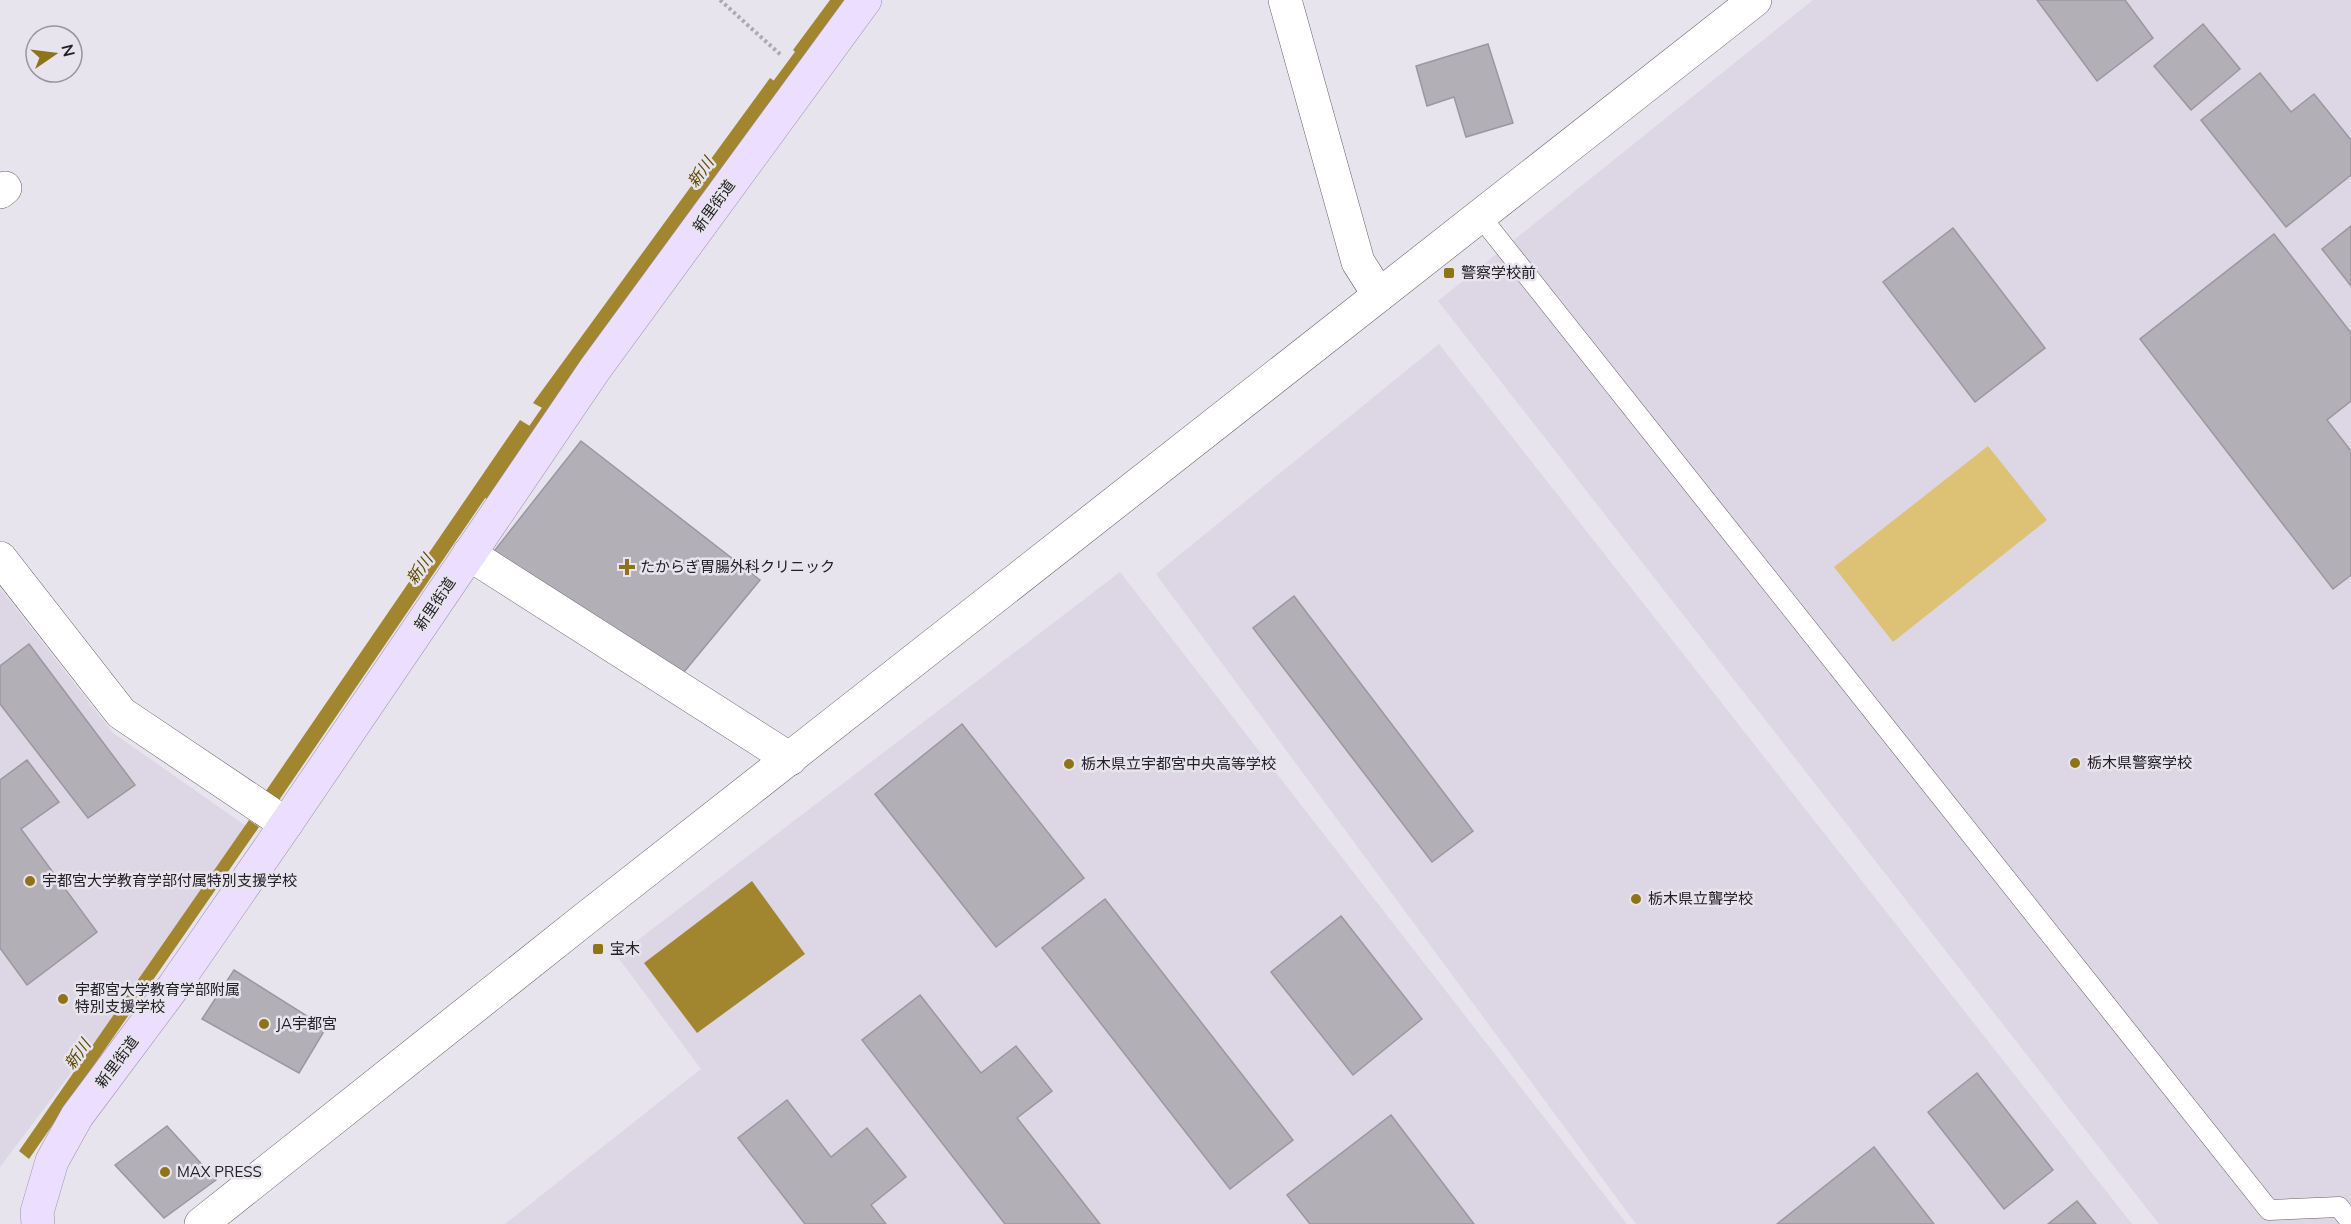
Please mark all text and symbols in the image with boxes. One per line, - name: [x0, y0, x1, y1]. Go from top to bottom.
- north arrow: [24, 24, 84, 84]
- text: N: [57, 42, 80, 59]
- water label: 新川: [683, 152, 719, 191]
- street label: 新里街道: [688, 176, 739, 236]
- place label: 警察学校前: [1461, 263, 1536, 282]
- marker: 警察学校前: [1442, 266, 1456, 280]
- water label: 新川: [402, 549, 438, 588]
- place label: たからぎ胃腸外科クリニック: [640, 557, 835, 576]
- marker: たからぎ胃腸外科クリニック: [618, 558, 636, 576]
- street label: 新里街道: [410, 574, 459, 634]
- place label: 栃木県警察学校: [2087, 753, 2192, 772]
- place label: 栃木県立宇都宮中央高等学校: [1081, 754, 1276, 773]
- marker: 栃木県警察学校: [2068, 756, 2082, 770]
- marker: 栃木県立宇都宮中央高等学校: [1062, 757, 1076, 771]
- place label: 宇都宮大学教育学部付属特別支援学校: [42, 871, 297, 890]
- marker: 宇都宮大学教育学部付属特別支援学校: [23, 874, 37, 888]
- place label: 栃木県立聾学校: [1648, 889, 1753, 908]
- marker: 栃木県立聾学校: [1629, 892, 1643, 906]
- place label: 宝木: [610, 939, 640, 958]
- marker: 宝木: [591, 942, 605, 956]
- place label: 宇都宮大学教育学部附属 特別支援学校: [75, 980, 240, 1016]
- marker: 宇都宮大学教育学部附属 特別支援学校: [56, 992, 70, 1006]
- place label: JA宇都宮: [276, 1014, 337, 1033]
- marker: JA宇都宮: [257, 1017, 271, 1031]
- street label: 新里街道: [91, 1032, 142, 1091]
- water label: 新川: [60, 1034, 96, 1073]
- place label: MAX PRESS: [177, 1162, 262, 1181]
- marker: MAX PRESS: [158, 1165, 172, 1179]

